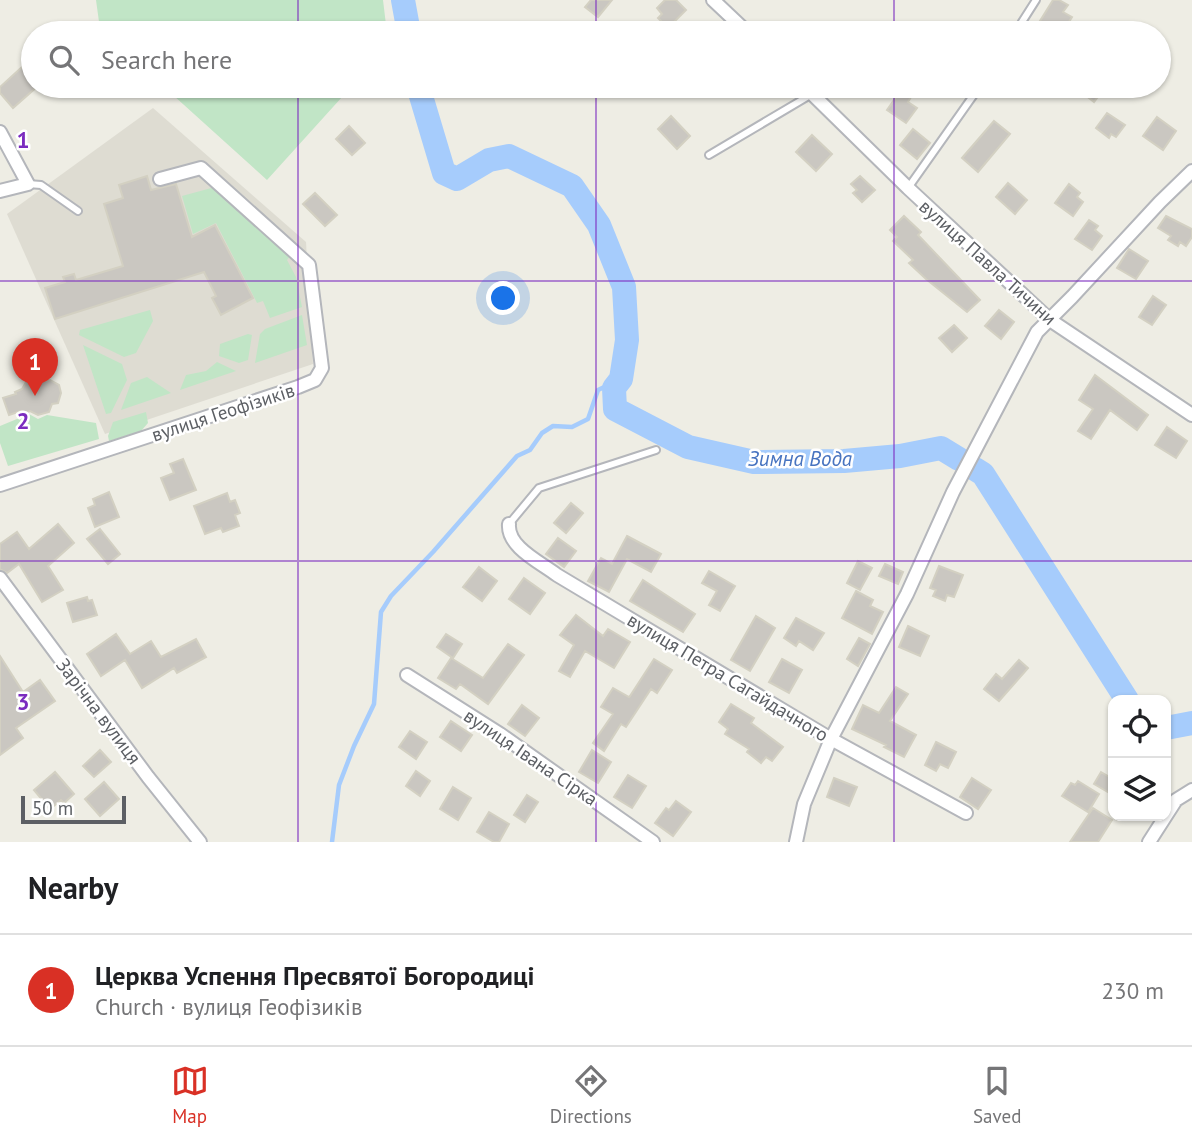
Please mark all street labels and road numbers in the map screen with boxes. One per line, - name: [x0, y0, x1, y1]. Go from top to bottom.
- street label: вулиця Павла Тичини: [914, 194, 1062, 330]
- street label: вулиця Геофізиків: [148, 378, 298, 446]
- street label: вулиця Петра Сагайдачного: [623, 607, 833, 747]
- street label: Зарічна вулиця: [51, 653, 147, 769]
- street label: вулиця Івана Сірка: [459, 703, 603, 811]

